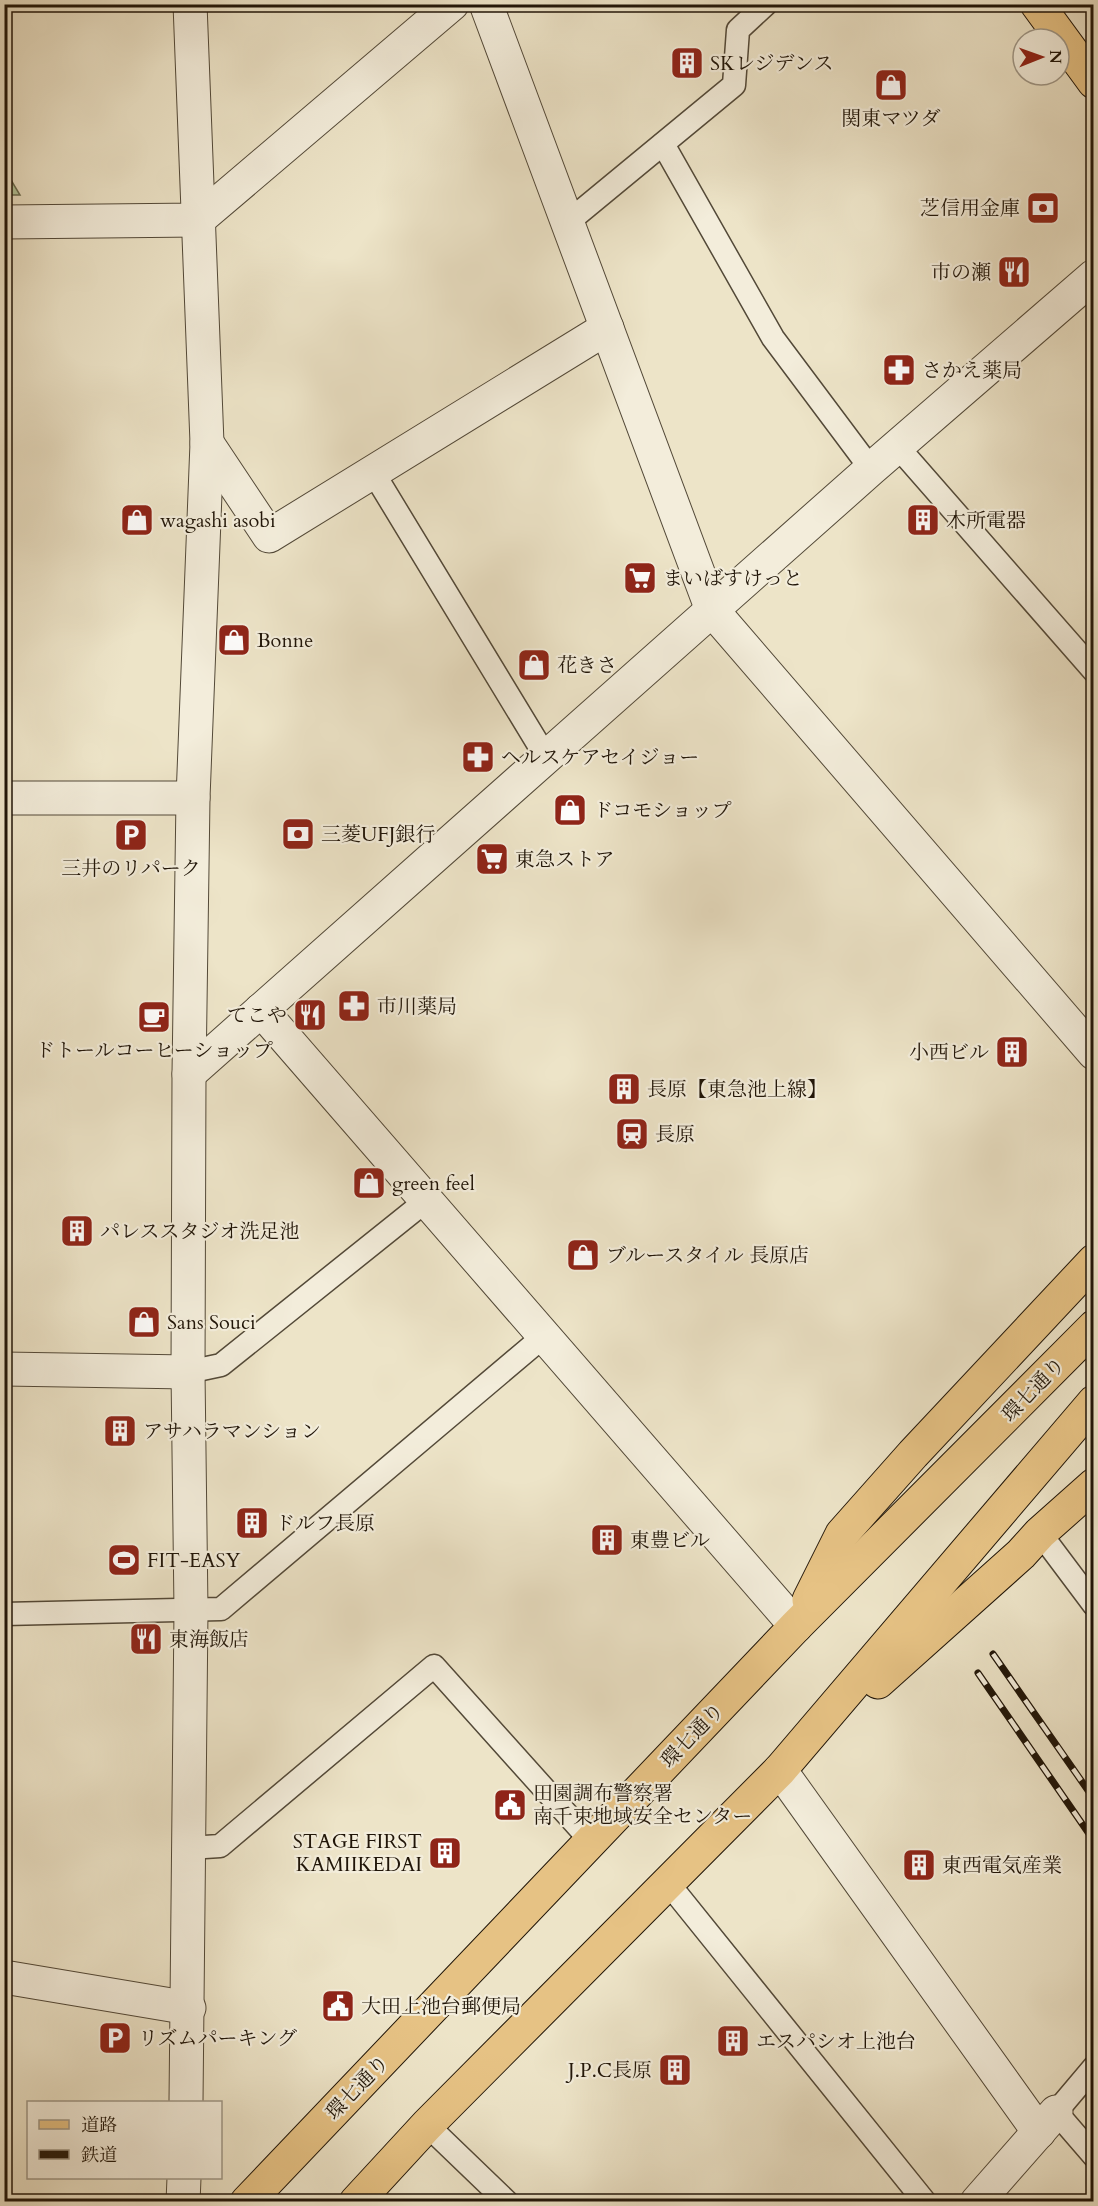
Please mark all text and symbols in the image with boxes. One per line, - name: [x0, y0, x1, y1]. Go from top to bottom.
- north arrow: [1011, 27, 1071, 87]
- building icon: SKレジデンス: [669, 45, 705, 81]
- place label: SKレジデンス: [710, 50, 833, 77]
- text: N: [1044, 50, 1066, 64]
- shop icon: 関東マツダ: [873, 67, 909, 103]
- place label: 関東マツダ: [841, 105, 941, 132]
- bank icon: 芝信用金庫: [1025, 190, 1061, 226]
- place label: 芝信用金庫: [920, 195, 1020, 222]
- restaurant icon: 市の瀬: [996, 254, 1032, 290]
- place label: 市の瀬: [931, 259, 991, 286]
- pharmacy icon: さかえ薬局: [881, 352, 917, 388]
- place label: さかえ薬局: [922, 357, 1022, 384]
- shop icon: wagashi asobi: [119, 502, 155, 538]
- building icon: 木所電器: [905, 502, 941, 538]
- place label: wagashi asobi: [160, 507, 276, 534]
- place label: 木所電器: [946, 507, 1026, 534]
- supermarket icon: まいばすけっと: [622, 560, 658, 596]
- place label: まいばすけっと: [663, 565, 803, 592]
- shop icon: Bonne: [216, 622, 252, 658]
- place label: Bonne: [257, 627, 313, 654]
- shop icon: 花きさ: [516, 647, 552, 683]
- place label: 花きさ: [557, 652, 617, 679]
- pharmacy icon: ヘルスケアセイジョー: [460, 739, 496, 775]
- place label: ヘルスケアセイジョー: [501, 744, 699, 771]
- shop icon: ドコモショップ: [552, 792, 588, 828]
- place label: ドコモショップ: [593, 797, 732, 824]
- bank icon: 三菱UFJ銀行: [280, 816, 316, 852]
- parking icon: 三井のリパーク: [113, 817, 149, 853]
- place label: 三菱UFJ銀行: [321, 821, 436, 848]
- supermarket icon: 東急ストア: [474, 841, 510, 877]
- place label: 東急ストア: [515, 846, 614, 873]
- place label: 三井のリパーク: [61, 855, 201, 882]
- pharmacy icon: 市川薬局: [336, 988, 372, 1024]
- place label: 市川薬局: [377, 993, 457, 1020]
- restaurant icon: てこや: [292, 997, 328, 1033]
- cafe icon: ドトールコーヒーショップ: [136, 999, 172, 1035]
- place label: てこや: [227, 1002, 287, 1029]
- building icon: 小西ビル: [994, 1034, 1030, 1070]
- place label: ドトールコーヒーショップ: [35, 1037, 273, 1064]
- place label: 小西ビル: [909, 1039, 989, 1066]
- building icon: 長原【東急池上線】: [606, 1071, 642, 1107]
- place label: 長原【東急池上線】: [647, 1076, 827, 1103]
- station icon: 長原: [614, 1116, 650, 1152]
- place label: 長原: [655, 1121, 695, 1148]
- shop icon: green feel: [351, 1165, 387, 1201]
- place label: green feel: [392, 1170, 475, 1197]
- building icon: パレススタジオ洗足池: [59, 1213, 95, 1249]
- place label: パレススタジオ洗足池: [100, 1218, 299, 1245]
- shop icon: ブルースタイル 長原店: [565, 1237, 601, 1273]
- place label: ブルースタイル 長原店: [606, 1242, 809, 1269]
- shop icon: Sans Souci: [126, 1304, 162, 1340]
- place label: Sans Souci: [167, 1309, 256, 1336]
- street label: 環七通り: [996, 1351, 1071, 1427]
- building icon: アサハラマンション: [102, 1413, 138, 1449]
- place label: アサハラマンション: [143, 1418, 321, 1445]
- building icon: ドルフ長原: [234, 1505, 270, 1541]
- place label: ドルフ長原: [275, 1510, 375, 1537]
- building icon: 東豊ビル: [589, 1522, 625, 1558]
- place label: 東豊ビル: [630, 1527, 710, 1554]
- sports icon: FIT-EASY: [106, 1542, 142, 1578]
- place label: FIT-EASY: [147, 1547, 240, 1574]
- restaurant icon: 東海飯店: [128, 1621, 164, 1657]
- place label: 東海飯店: [169, 1626, 249, 1653]
- street label: 環七通り: [655, 1697, 730, 1773]
- place label: 田園調布警察署 南千束地域安全センター: [533, 1780, 752, 1830]
- public building icon: 田園調布警察署 南千束地域安全センター: [492, 1787, 528, 1823]
- place label: STAGE FIRST KAMIIKEDAI: [293, 1828, 422, 1878]
- building icon: STAGE FIRST KAMIIKEDAI: [427, 1835, 463, 1871]
- building icon: 東西電気産業: [901, 1847, 937, 1883]
- place label: 東西電気産業: [942, 1852, 1062, 1879]
- public building icon: 大田上池台郵便局: [320, 1988, 356, 2024]
- place label: 大田上池台郵便局: [361, 1993, 521, 2020]
- parking icon: リズムパーキング: [97, 2020, 133, 2056]
- building icon: エスパシオ上池台: [715, 2023, 751, 2059]
- place label: リズムパーキング: [138, 2025, 297, 2052]
- place label: エスパシオ上池台: [756, 2028, 916, 2055]
- street label: 環七通り: [320, 2049, 395, 2125]
- building icon: J.P.C長原: [657, 2052, 693, 2088]
- place label: J.P.C長原: [565, 2057, 652, 2084]
- legend: [27, 2101, 222, 2179]
- text: 道路: [81, 2113, 117, 2138]
- text: 鉄道: [81, 2143, 117, 2168]

